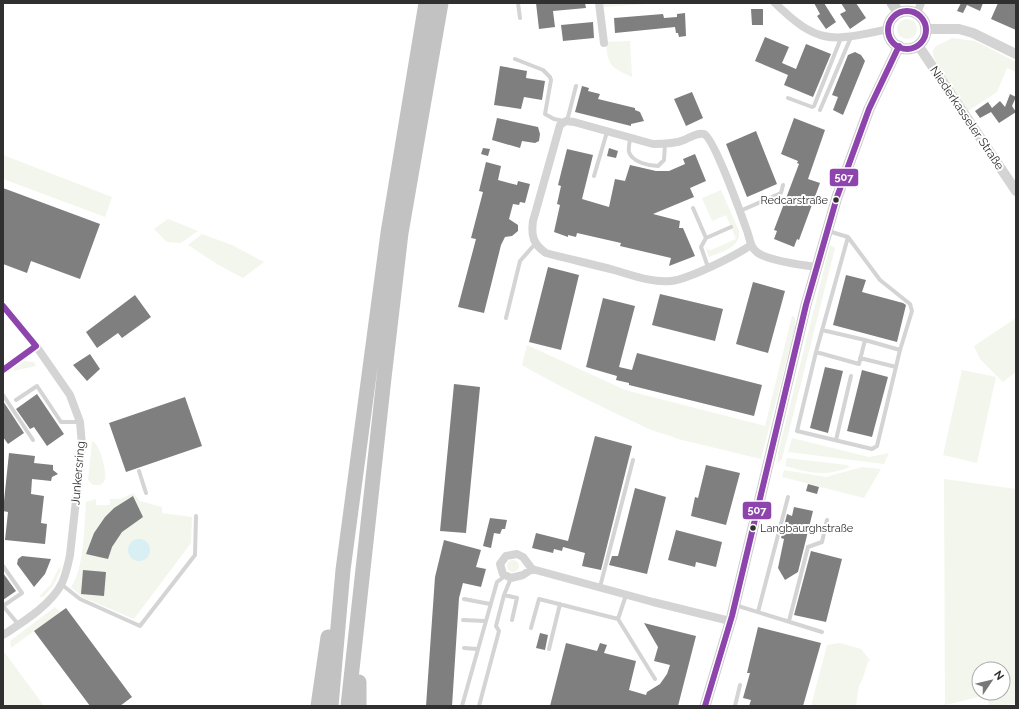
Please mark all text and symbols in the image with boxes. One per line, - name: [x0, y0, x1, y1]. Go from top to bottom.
- street label: Niederkasseler Straße: [927, 63, 1007, 173]
- line badge: 507: [829, 168, 859, 187]
- text: 507: [834, 171, 854, 184]
- place label: Redcarstraße: [760, 194, 829, 207]
- marker: Redcarstraße: [831, 195, 841, 205]
- street label: Junkersring: [68, 440, 88, 506]
- line badge: 507: [742, 501, 772, 520]
- text: 507: [747, 504, 767, 517]
- place label: Langbaurghstraße: [760, 522, 854, 535]
- marker: Langbaurghstraße: [748, 523, 758, 533]
- north arrow: [971, 661, 1011, 701]
- text: N: [991, 668, 1007, 683]

